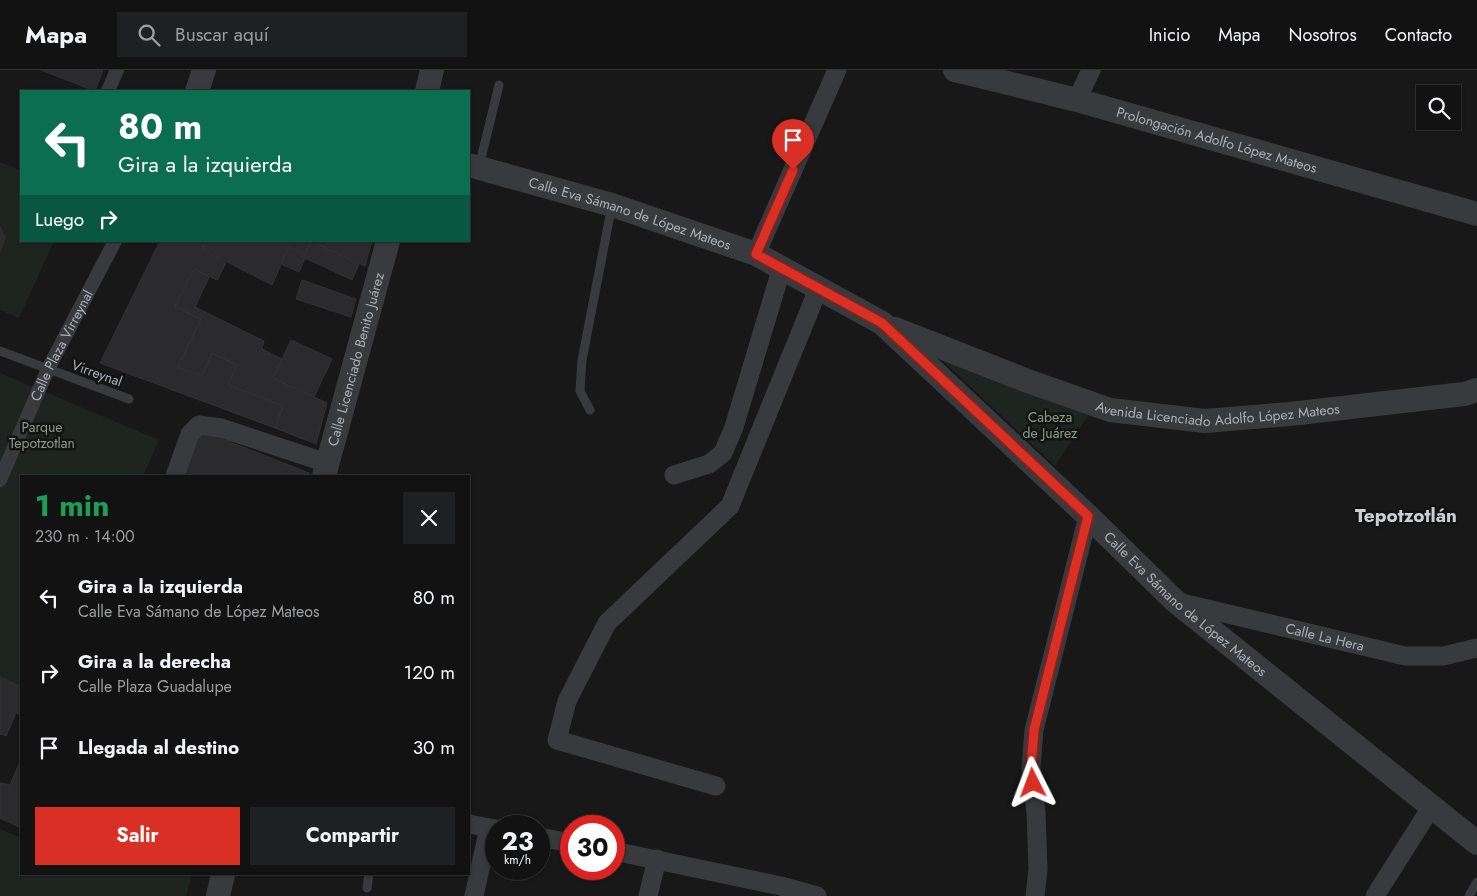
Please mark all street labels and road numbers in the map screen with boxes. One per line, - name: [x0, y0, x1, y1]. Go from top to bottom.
- street label: Prolongación Adolfo López Mateos: [1114, 102, 1320, 178]
- street label: Calle Eva Sámano de López Mateos: [526, 172, 734, 255]
- street label: Calle Licenciado Benito Juárez: [323, 270, 389, 448]
- street label: Calle Plaza Virreynal: [25, 286, 98, 404]
- street label: Virreynal: [69, 355, 125, 391]
- street label: Avenida Licenciado Adolfo López Mateos: [1093, 396, 1341, 431]
- street label: Calle Eva Sámano de López Mateos: [1099, 527, 1272, 681]
- street label: Calle La Hera: [1284, 618, 1366, 656]

